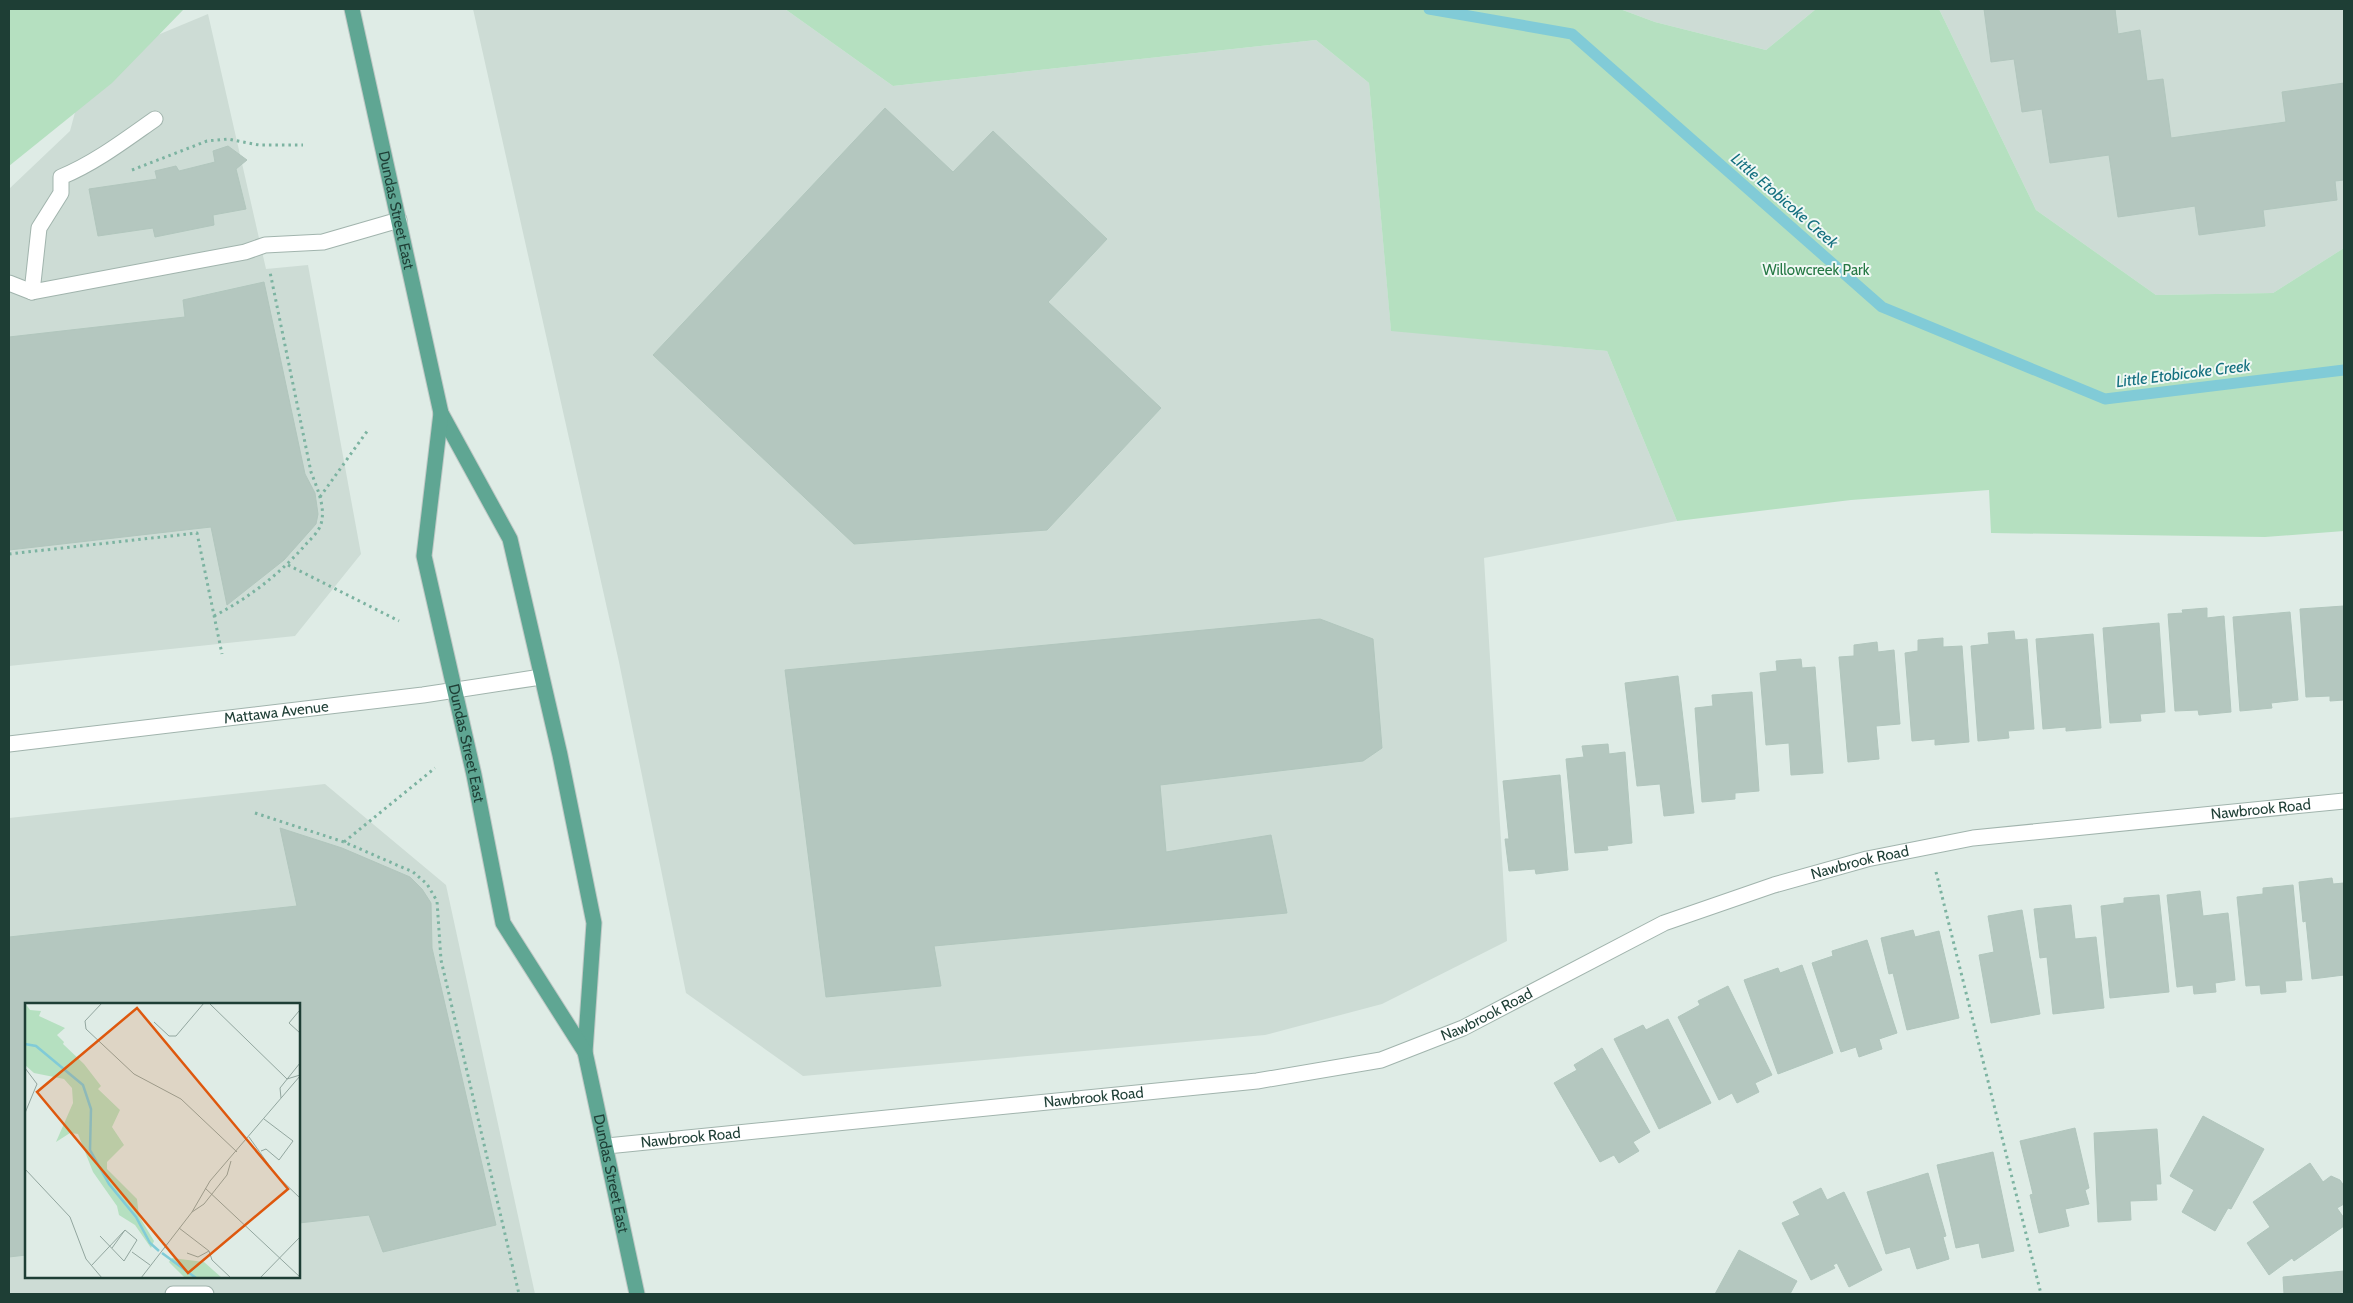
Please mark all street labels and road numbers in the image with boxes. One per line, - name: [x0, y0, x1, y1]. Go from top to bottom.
- street label: Dundas Street East: [375, 149, 418, 271]
- street label: Dundas Street East: [444, 682, 488, 804]
- street label: Mattawa Avenue: [223, 697, 330, 728]
- street label: Nawbrook Road: [2210, 795, 2312, 823]
- street label: Nawbrook Road: [1809, 842, 1910, 883]
- street label: Nawbrook Road: [1438, 984, 1536, 1045]
- street label: Nawbrook Road: [1043, 1083, 1144, 1111]
- street label: Dundas Street East: [590, 1112, 633, 1234]
- street label: Nawbrook Road: [640, 1124, 741, 1152]

